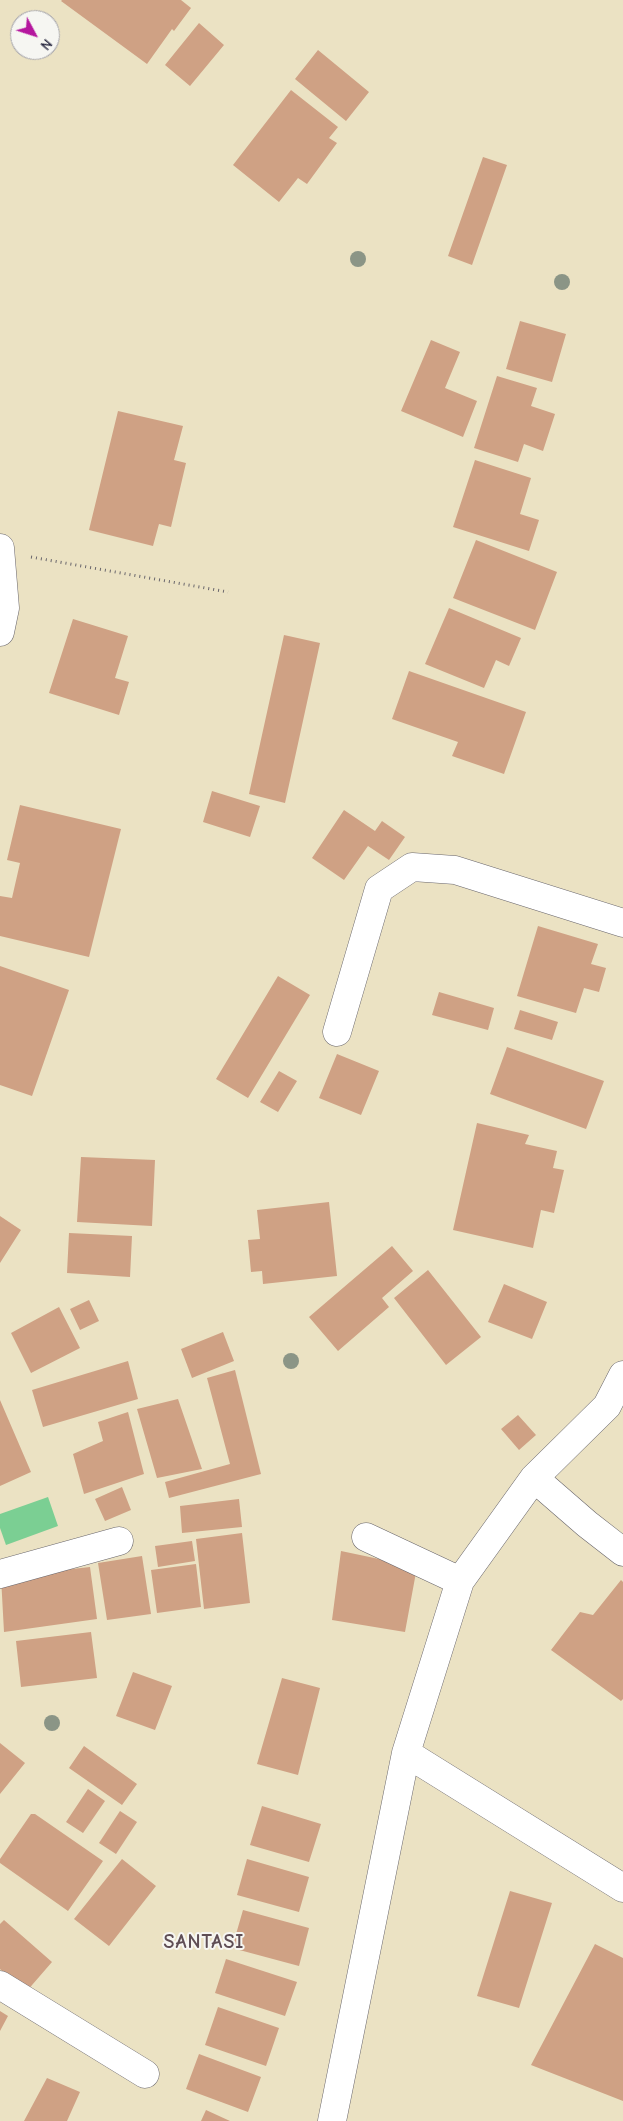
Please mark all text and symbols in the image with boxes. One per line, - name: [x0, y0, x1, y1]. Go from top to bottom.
- north arrow: [10, 10, 60, 60]
- text: N: [37, 35, 56, 53]
- district label: SANTASI: [163, 1930, 245, 1954]

